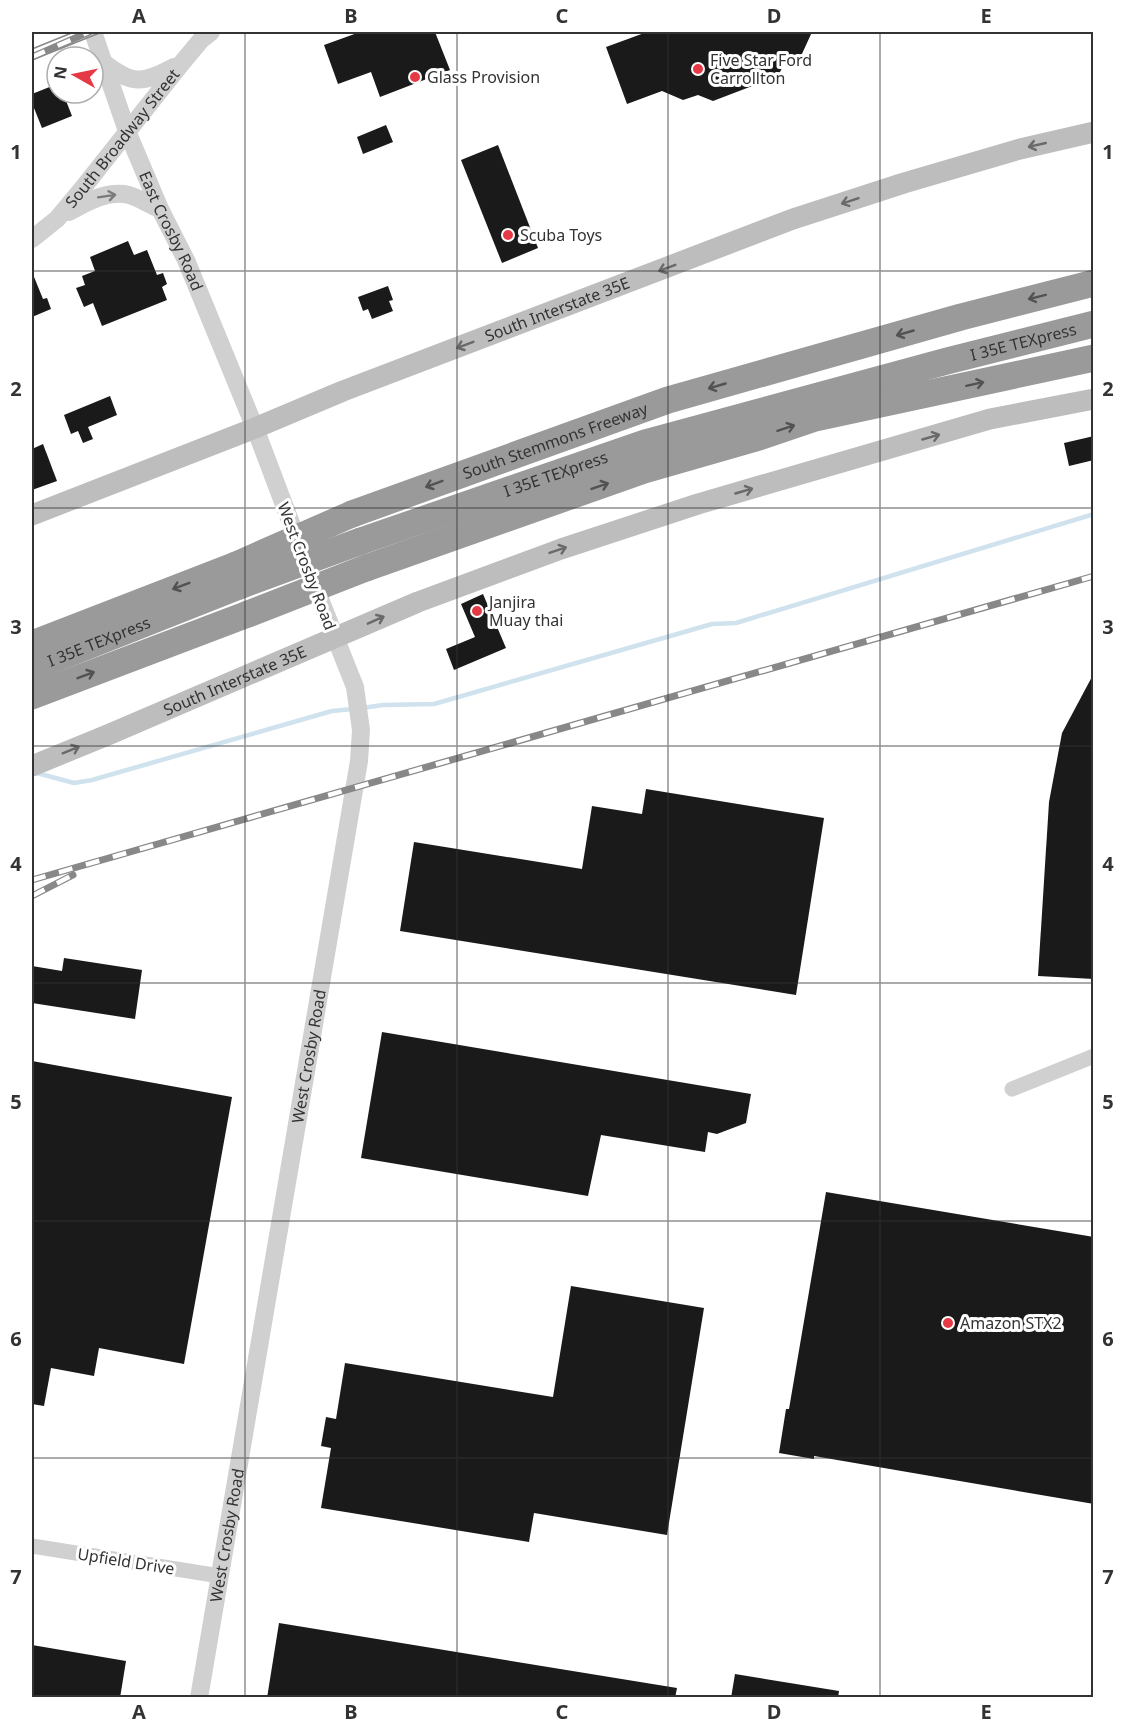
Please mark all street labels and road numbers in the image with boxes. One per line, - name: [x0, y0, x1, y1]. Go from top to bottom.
- street label: South Broadway Street: [60, 64, 184, 212]
- street label: East Crosby Road: [134, 168, 208, 294]
- street label: South Interstate 35E: [481, 271, 633, 347]
- street label: I 35E TEXpress: [968, 318, 1079, 366]
- street label: South Stemmons Freeway: [460, 397, 652, 484]
- street label: I 35E TEXpress: [501, 446, 611, 502]
- street label: West Crosby Road: [273, 499, 341, 633]
- street label: I 35E TEXpress: [44, 611, 154, 672]
- street label: South Interstate 35E: [160, 640, 310, 721]
- street label: West Crosby Road: [286, 988, 331, 1125]
- street label: West Crosby Road: [205, 1467, 249, 1604]
- street label: Upfield Drive: [76, 1542, 176, 1580]

